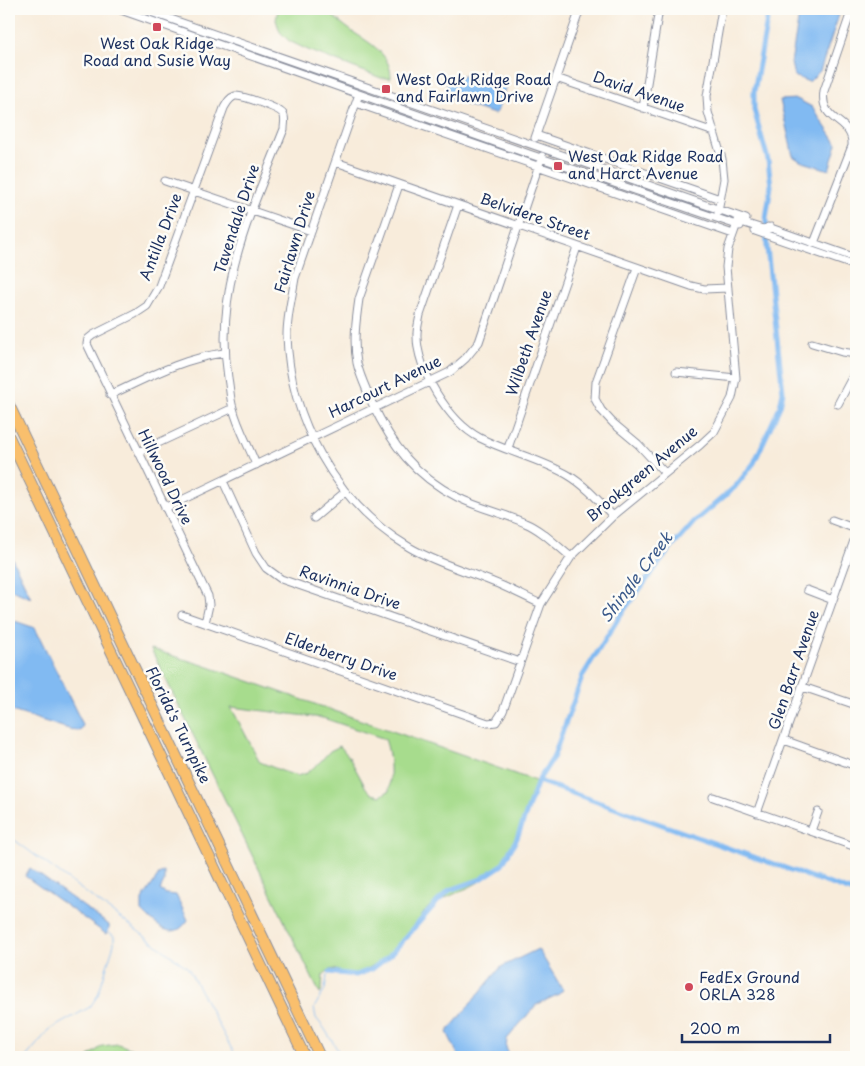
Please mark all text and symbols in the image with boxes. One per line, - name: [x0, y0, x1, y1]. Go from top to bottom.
- marker: West Oak Ridge Road and Susie Way: [151, 21, 163, 33]
- place label: West Oak Ridge Road and Susie Way: [83, 31, 231, 71]
- street label: David Avenue: [590, 64, 689, 117]
- place label: West Oak Ridge Road and Fairlawn Drive: [396, 67, 552, 107]
- marker: West Oak Ridge Road and Fairlawn Drive: [380, 83, 392, 95]
- place label: West Oak Ridge Road and Harct Avenue: [568, 144, 724, 184]
- marker: West Oak Ridge Road and Harct Avenue: [552, 160, 564, 172]
- street label: Tavendale Drive: [207, 161, 264, 276]
- street label: Belvidere Street: [477, 186, 594, 245]
- street label: Fairlawn Drive: [267, 188, 320, 296]
- street label: Antilla Drive: [132, 189, 187, 284]
- street label: Wilbeth Avenue: [499, 286, 557, 399]
- street label: Harcourt Avenue: [324, 348, 445, 423]
- street label: Brookgreen Avenue: [580, 419, 702, 526]
- street label: Hillwood Drive: [133, 425, 199, 528]
- water label: Shingle Creek: [593, 525, 678, 627]
- street label: Ravinnia Drive: [297, 558, 404, 615]
- street label: Glen Barr Avenue: [761, 606, 824, 733]
- street label: Elderberry Drive: [282, 626, 401, 686]
- street label: Florida's Turnpike: [141, 662, 218, 787]
- place label: FedEx Ground ORLA 328: [699, 965, 800, 1005]
- marker: FedEx Ground ORLA 328: [683, 981, 695, 993]
- scale bar: [682, 1011, 830, 1043]
- text: 200 m: [690, 1016, 740, 1039]

